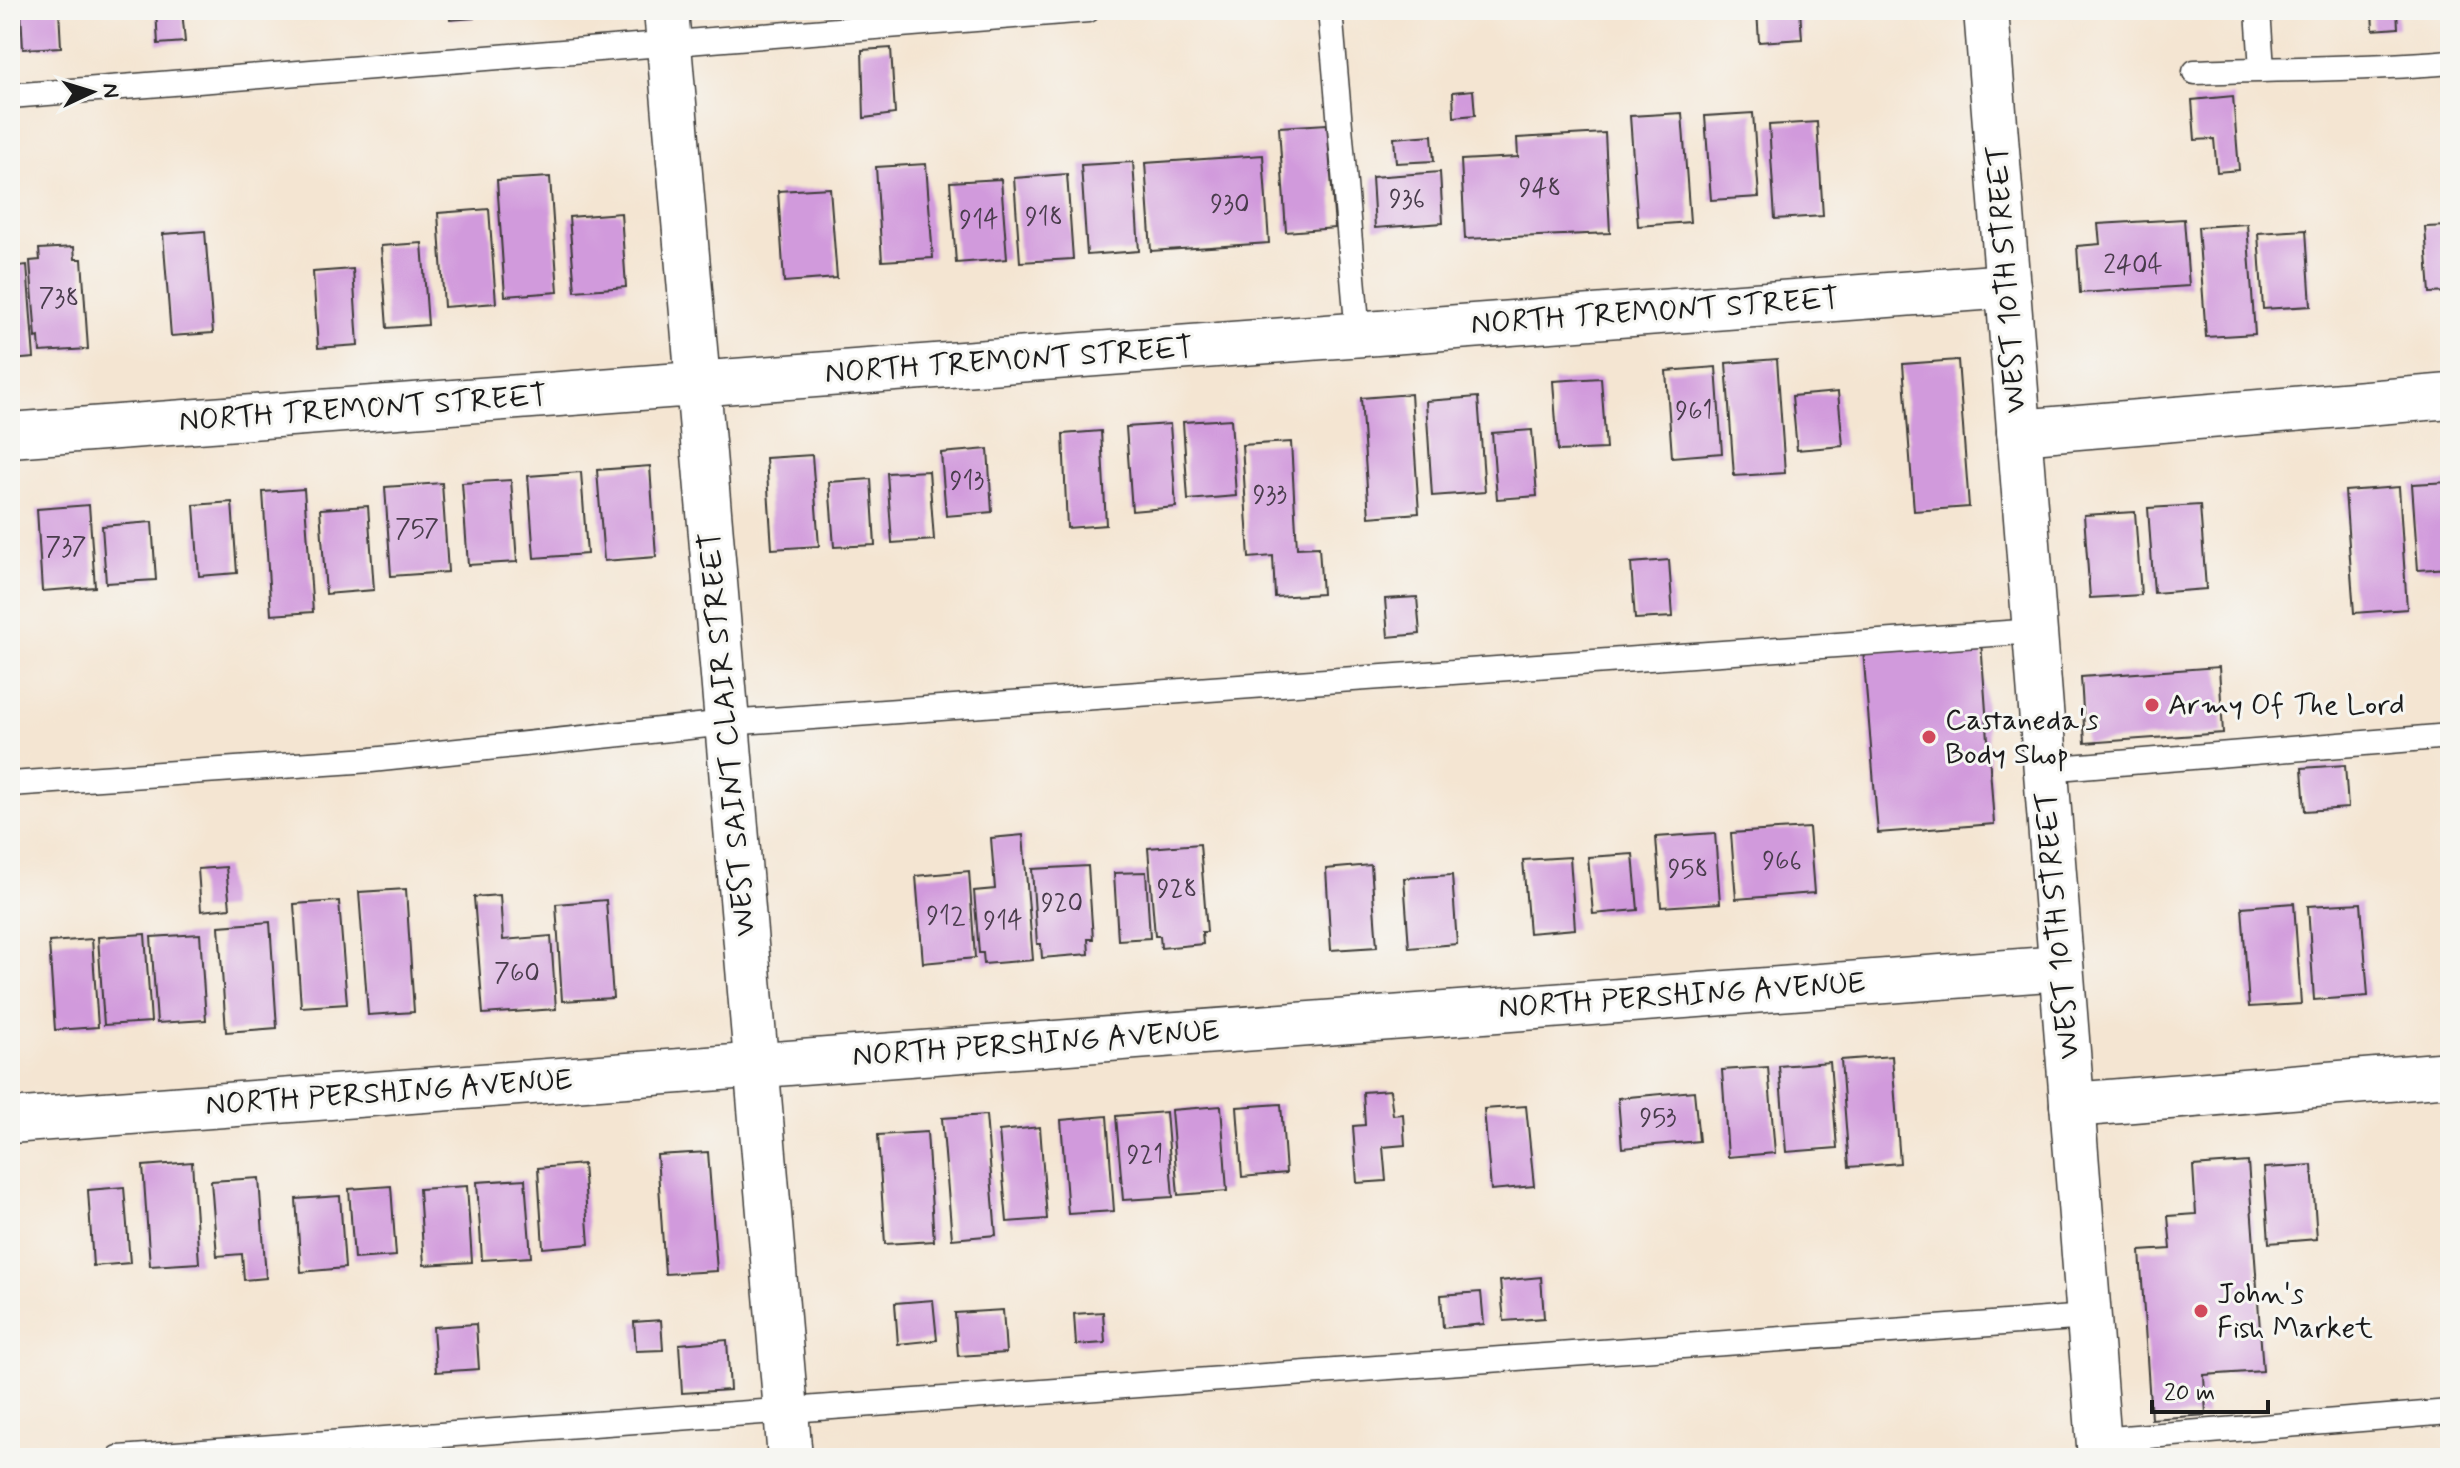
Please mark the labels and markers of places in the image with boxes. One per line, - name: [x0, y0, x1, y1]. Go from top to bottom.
- place label: Army Of The Lord: [2168, 686, 2405, 725]
- marker: Army Of The Lord: [2143, 696, 2161, 714]
- place label: Castaneda's Body Shop: [1945, 701, 2099, 774]
- marker: Castaneda's Body Shop: [1920, 728, 1938, 746]
- place label: John's Fish Market: [2217, 1275, 2373, 1348]
- marker: John's Fish Market: [2192, 1302, 2210, 1320]

